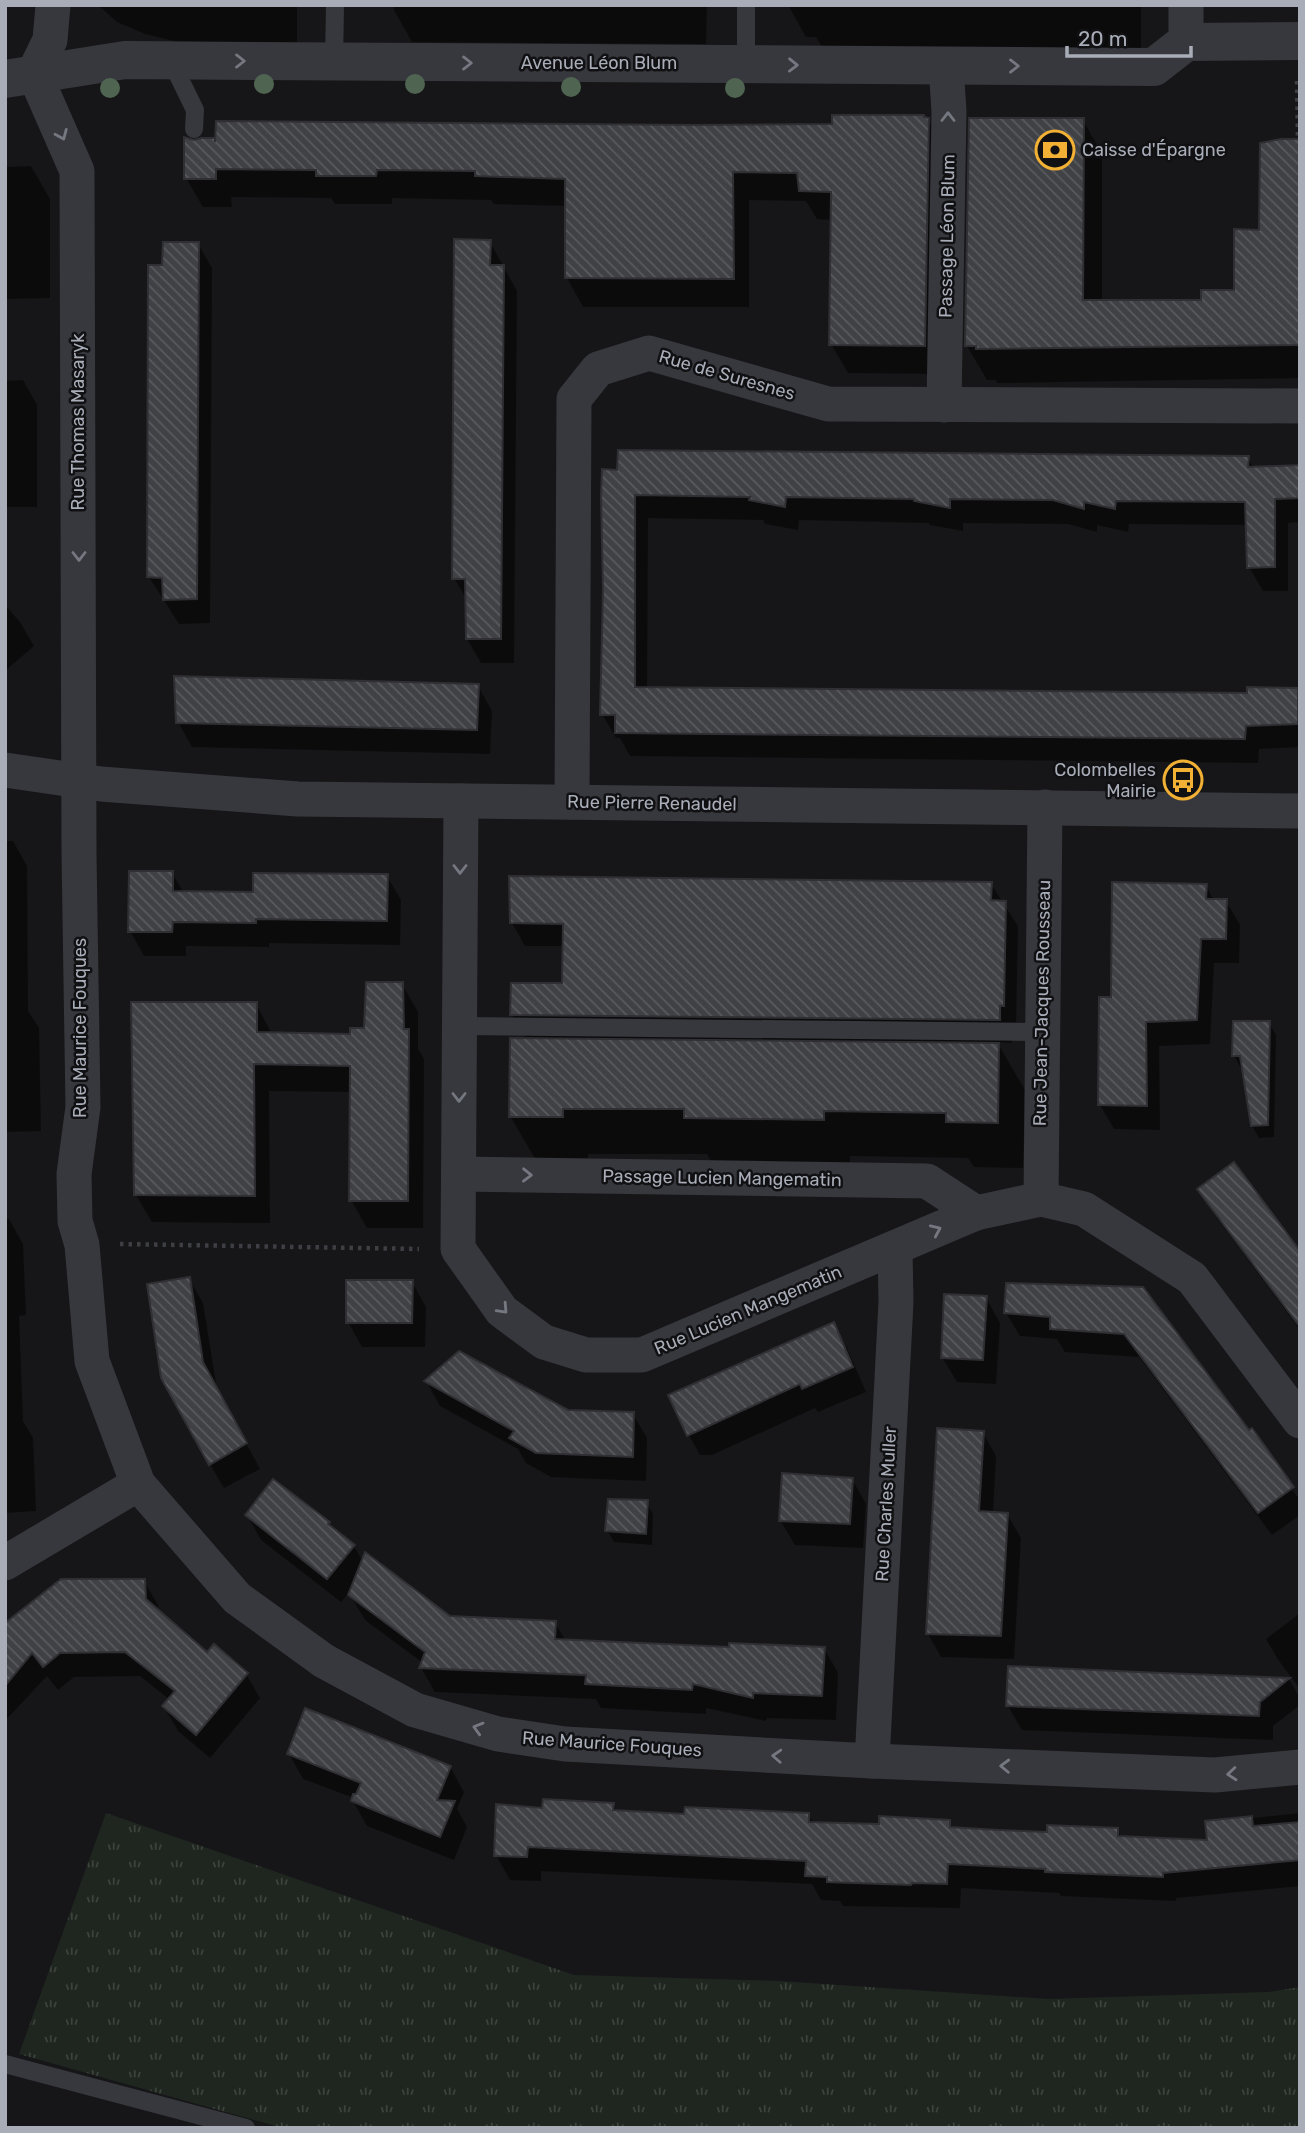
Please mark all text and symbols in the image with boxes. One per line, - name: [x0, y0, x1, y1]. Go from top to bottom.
- scale bar: [1067, 14, 1191, 58]
- text: 20 m: [1078, 26, 1127, 51]
- street label: Avenue Léon Blum: [521, 52, 677, 74]
- one-way arrow: [235, 53, 245, 69]
- one-way arrow: [462, 55, 473, 70]
- one-way arrow: [787, 57, 798, 72]
- one-way arrow: [1009, 58, 1020, 74]
- one-way arrow: [941, 111, 956, 122]
- one-way arrow: [54, 128, 68, 140]
- bank icon: Caisse d'Épargne: [1034, 129, 1076, 171]
- place label: Caisse d'Épargne: [1082, 139, 1226, 161]
- street label: Passage Léon Blum: [935, 154, 959, 318]
- street label: Rue Thomas Masaryk: [67, 333, 89, 510]
- street label: Rue de Suresnes: [656, 345, 798, 405]
- one-way arrow: [71, 551, 87, 561]
- place label: Colombelles Mairie: [1054, 759, 1156, 802]
- bus stop icon: Colombelles Mairie: [1162, 759, 1204, 801]
- street label: Rue Pierre Renaudel: [567, 791, 737, 815]
- one-way arrow: [453, 864, 468, 875]
- street label: Rue Jean-Jacques Rousseau: [1029, 880, 1055, 1126]
- street label: Rue Maurice Fouques: [69, 938, 91, 1118]
- one-way arrow: [451, 1092, 467, 1102]
- street label: Passage Lucien Mangematin: [602, 1165, 842, 1191]
- one-way arrow: [522, 1168, 533, 1183]
- one-way arrow: [929, 1224, 941, 1238]
- street label: Rue Lucien Mangematin: [651, 1260, 845, 1360]
- one-way arrow: [495, 1301, 507, 1314]
- street label: Rue Charles Muller: [871, 1426, 901, 1582]
- one-way arrow: [472, 1722, 484, 1737]
- street label: Rue Maurice Fouques: [521, 1727, 703, 1761]
- one-way arrow: [772, 1748, 783, 1763]
- one-way arrow: [999, 1759, 1010, 1774]
- one-way arrow: [1226, 1766, 1238, 1781]

